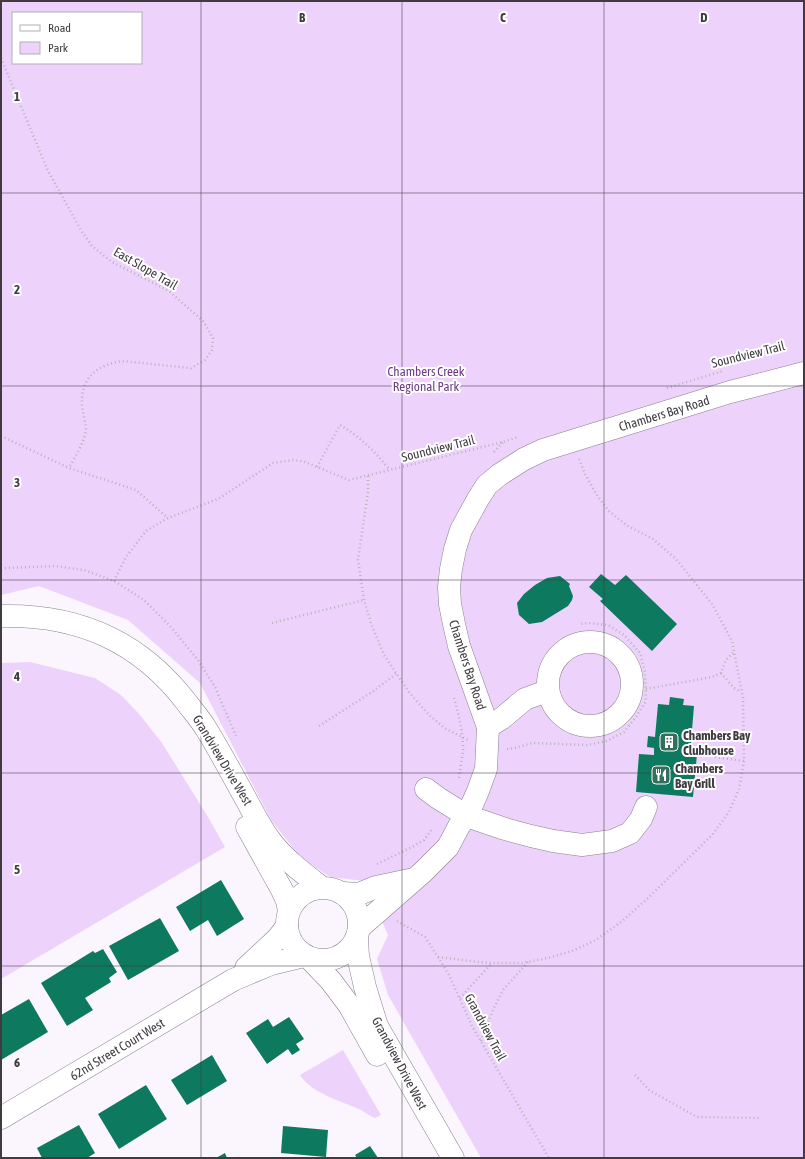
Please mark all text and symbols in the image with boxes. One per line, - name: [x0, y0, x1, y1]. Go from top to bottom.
- text: B: [299, 10, 306, 25]
- text: C: [500, 10, 506, 25]
- text: D: [700, 10, 708, 25]
- legend: [12, 12, 142, 64]
- text: Road: [48, 21, 71, 35]
- text: Park: [48, 41, 69, 55]
- text: 1: [14, 89, 20, 104]
- street label: East Slope Trail: [111, 244, 181, 293]
- text: 2: [14, 282, 20, 297]
- street label: Soundview Trail: [710, 338, 787, 371]
- park label: Chambers Creek Regional Park: [388, 364, 465, 394]
- street label: Chambers Bay Road: [617, 393, 711, 434]
- street label: Soundview Trail: [400, 432, 477, 465]
- text: 3: [14, 475, 20, 490]
- street label: Chambers Bay Road: [446, 618, 489, 712]
- text: 4: [13, 669, 20, 684]
- street label: Grandview Drive West: [190, 712, 256, 808]
- place label: Chambers Bay Clubhouse: [683, 728, 751, 758]
- building icon: Chambers Bay Clubhouse: [658, 731, 680, 753]
- place label: Chambers Bay Grill: [675, 761, 723, 791]
- restaurant icon: Chambers Bay Grill: [650, 764, 672, 786]
- text: 5: [14, 862, 20, 877]
- street label: Grandview Trail: [462, 991, 510, 1064]
- street label: Grandview Drive West: [369, 1014, 430, 1112]
- street label: 62nd Street Court West: [67, 1015, 167, 1084]
- text: 6: [14, 1055, 20, 1070]

